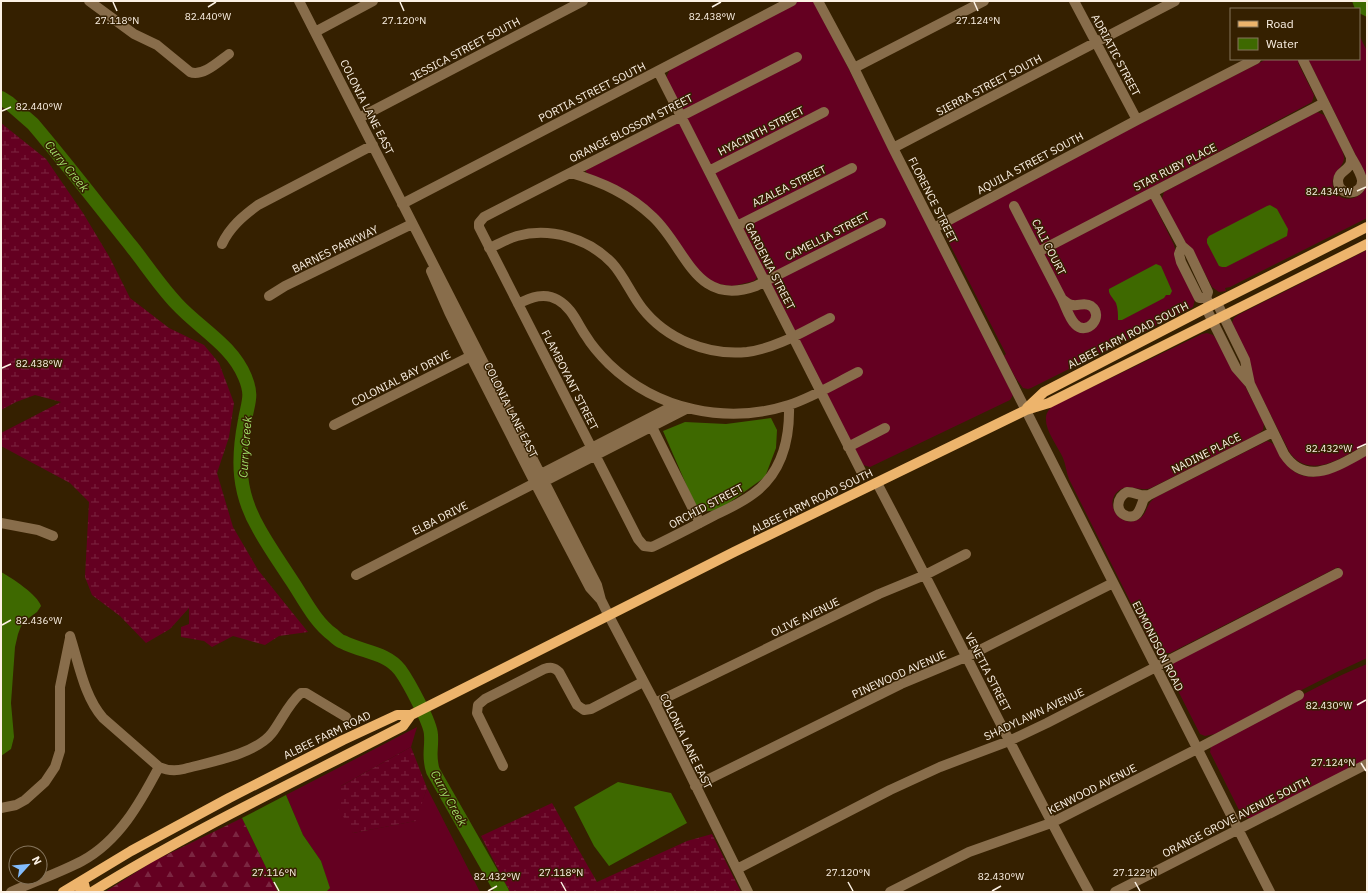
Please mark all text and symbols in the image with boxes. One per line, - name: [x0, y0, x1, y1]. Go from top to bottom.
- legend: [1230, 8, 1360, 60]
- text: 82.440°W: [185, 10, 231, 23]
- text: 82.438°W: [689, 10, 735, 23]
- street label: ADRIATIC STREET: [1088, 12, 1144, 99]
- text: 27.118°N: [95, 14, 139, 27]
- text: 27.120°N: [382, 14, 426, 27]
- street label: JESSICA STREET SOUTH: [408, 14, 522, 84]
- text: 27.124°N: [956, 14, 1000, 27]
- text: Road: [1266, 16, 1294, 31]
- text: Water: [1266, 36, 1299, 51]
- street label: SIERRA STREET SOUTH: [934, 51, 1044, 119]
- street label: COLONIA LANE EAST: [337, 57, 397, 158]
- street label: PORTIA STREET SOUTH: [536, 59, 648, 125]
- street label: ORANGE BLOSSOM STREET: [567, 90, 696, 165]
- text: 82.440°W: [16, 100, 62, 113]
- street label: HYACINTH STREET: [716, 103, 807, 159]
- street label: AQUILA STREET SOUTH: [974, 129, 1086, 197]
- water label: Curry Creek: [42, 137, 93, 195]
- street label: STAR RUBY PLACE: [1131, 140, 1219, 194]
- street label: FLORENCE STREET: [905, 155, 961, 246]
- street label: AZALEA STREET: [750, 162, 829, 210]
- text: 82.434°W: [1306, 185, 1352, 198]
- street label: CAMELLIA STREET: [782, 208, 872, 263]
- street label: CALI COURT: [1029, 216, 1069, 278]
- street label: GARDENIA STREET: [742, 220, 798, 313]
- street label: BARNES PARKWAY: [290, 222, 381, 276]
- street label: ALBEE FARM ROAD SOUTH: [1065, 298, 1191, 372]
- street label: FLAMBOYANT STREET: [539, 327, 602, 433]
- street label: COLONIAL BAY DRIVE: [349, 347, 453, 409]
- text: 82.438°W: [16, 357, 62, 370]
- street label: COLONIA LANE EAST: [481, 360, 541, 461]
- water label: Curry Creek: [235, 415, 255, 478]
- street label: NADINE PLACE: [1169, 430, 1243, 476]
- text: 82.432°W: [1306, 442, 1352, 455]
- street label: ALBEE FARM ROAD SOUTH: [749, 465, 875, 537]
- street label: ORCHID STREET: [666, 480, 746, 532]
- street label: ELBA DRIVE: [410, 498, 470, 538]
- street label: OLIVE AVENUE: [768, 594, 842, 640]
- street label: EDMONDSON ROAD: [1129, 599, 1187, 693]
- text: 82.436°W: [16, 614, 62, 627]
- street label: VENETIA STREET: [962, 630, 1014, 714]
- street label: PINEWOOD AVENUE: [850, 647, 948, 701]
- street label: SHADYLAWN AVENUE: [982, 685, 1086, 743]
- street label: COLONIA LANE EAST: [657, 691, 716, 792]
- text: 82.430°W: [1306, 699, 1352, 712]
- street label: ALBEE FARM ROAD: [281, 708, 373, 762]
- text: 27.124°N: [1311, 756, 1355, 769]
- street label: KENWOOD AVENUE: [1045, 761, 1139, 817]
- water label: Curry Creek: [428, 767, 471, 829]
- street label: ORANGE GROVE AVENUE SOUTH: [1160, 774, 1312, 860]
- north arrow: [8, 845, 48, 885]
- text: N: [29, 854, 45, 867]
- text: 27.116°N: [252, 866, 296, 879]
- text: 27.118°N: [539, 866, 583, 879]
- text: 27.120°N: [826, 866, 870, 879]
- text: 27.122°N: [1113, 866, 1157, 879]
- text: 82.432°W: [474, 870, 520, 883]
- text: 82.430°W: [978, 870, 1024, 883]

